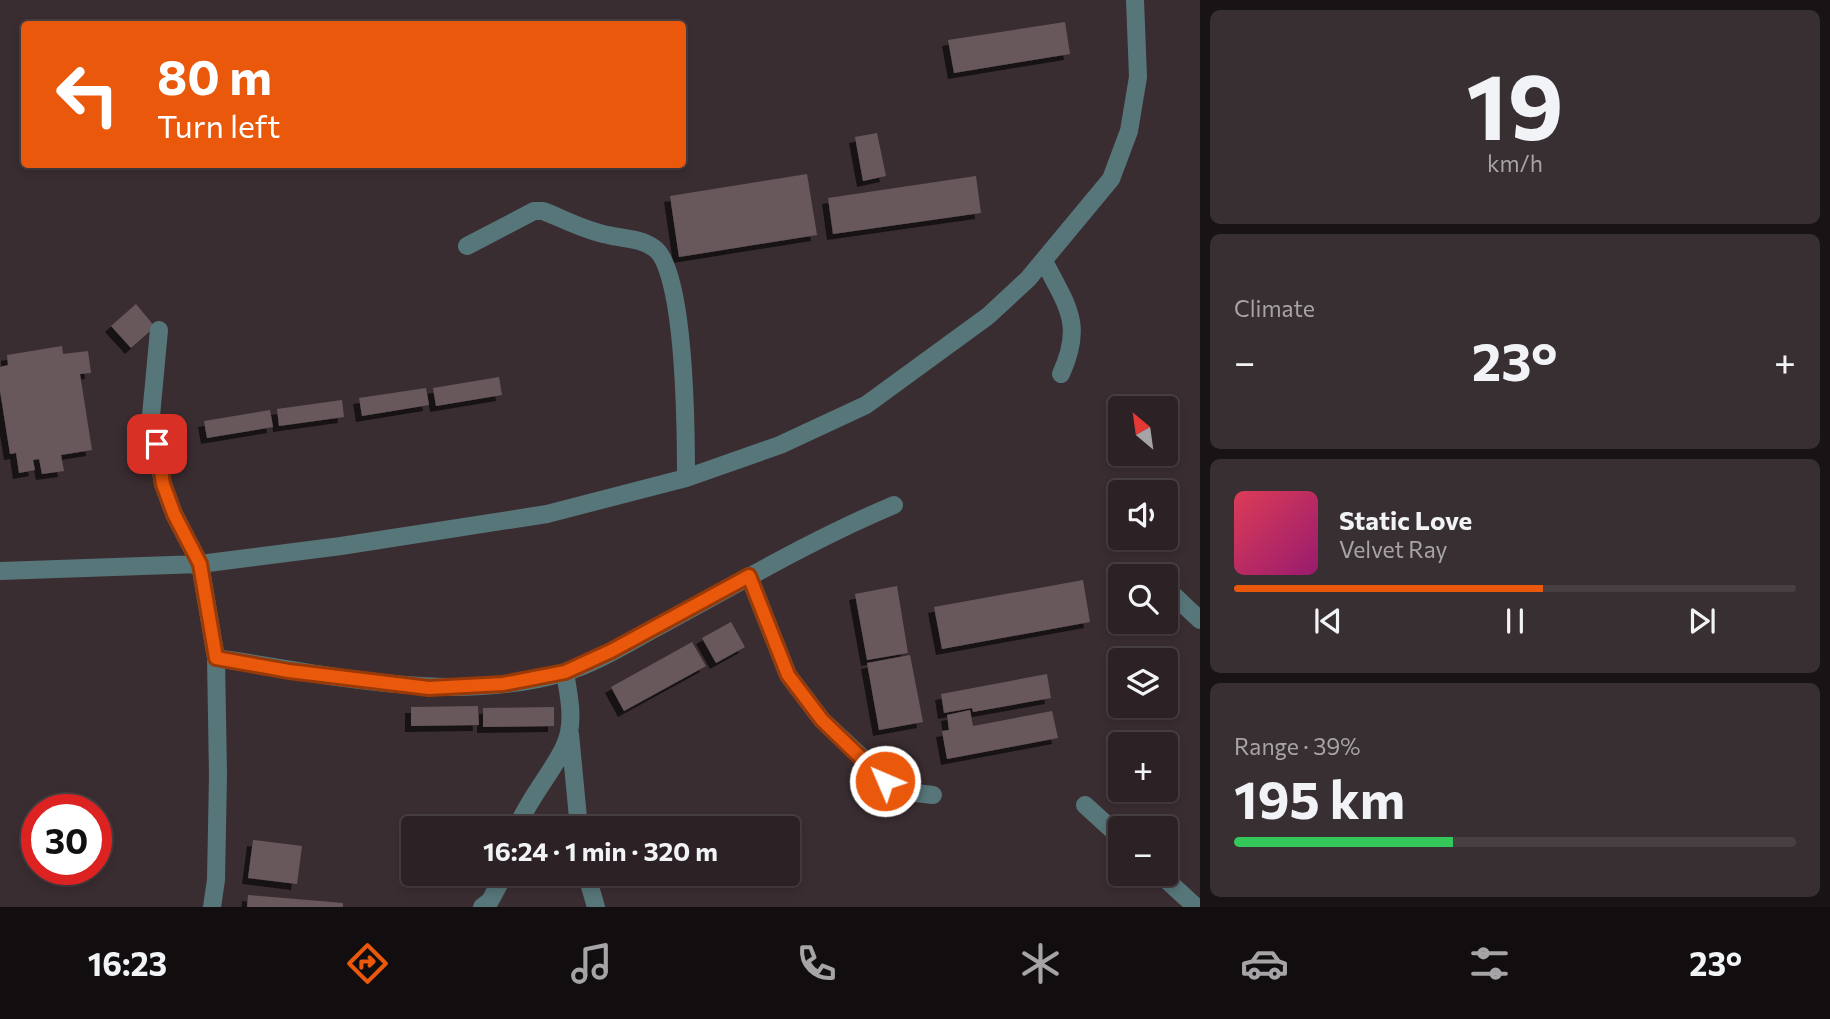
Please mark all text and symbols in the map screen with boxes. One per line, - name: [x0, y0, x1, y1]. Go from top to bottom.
- text: 80 m: [157, 45, 272, 105]
- text: 19: [1466, 47, 1564, 159]
- icon: left: [42, 49, 133, 140]
- text: Turn left: [157, 105, 281, 145]
- text: km/h: [1487, 149, 1543, 177]
- text: Climate: [1234, 294, 1315, 322]
- text: 23°: [1472, 328, 1558, 392]
- text: −: [1234, 337, 1256, 384]
- text: +: [1774, 337, 1796, 384]
- north arrow: [1108, 396, 1178, 466]
- map controls: [1108, 396, 1178, 886]
- pin: [127, 414, 187, 474]
- icon: arrive: [138, 425, 176, 463]
- button: sound: [1108, 480, 1178, 550]
- text: Static Love: [1339, 504, 1472, 535]
- text: Velvet Ray: [1339, 535, 1447, 563]
- button: search: [1108, 564, 1178, 634]
- icon: previous: [1309, 602, 1347, 640]
- icon: pause: [1496, 602, 1534, 640]
- icon: next: [1683, 602, 1721, 640]
- button: layers: [1108, 648, 1178, 718]
- button: +: [1108, 732, 1178, 802]
- text: Range · 39%: [1234, 732, 1361, 760]
- position arrow: [848, 744, 922, 818]
- text: 195 km: [1234, 766, 1405, 830]
- speed limit sign: 30: [21, 794, 112, 885]
- button: −: [1108, 816, 1178, 886]
- text: 16:24 · 1 min · 320 m: [483, 835, 718, 866]
- icon: directions: [343, 939, 392, 988]
- icon: music: [567, 939, 616, 988]
- icon: phone: [792, 939, 841, 988]
- icon: climate: [1016, 939, 1065, 988]
- icon: car: [1240, 939, 1289, 988]
- icon: filters: [1465, 939, 1514, 988]
- text: 16:23: [88, 943, 167, 983]
- text: 23°: [1689, 943, 1742, 983]

